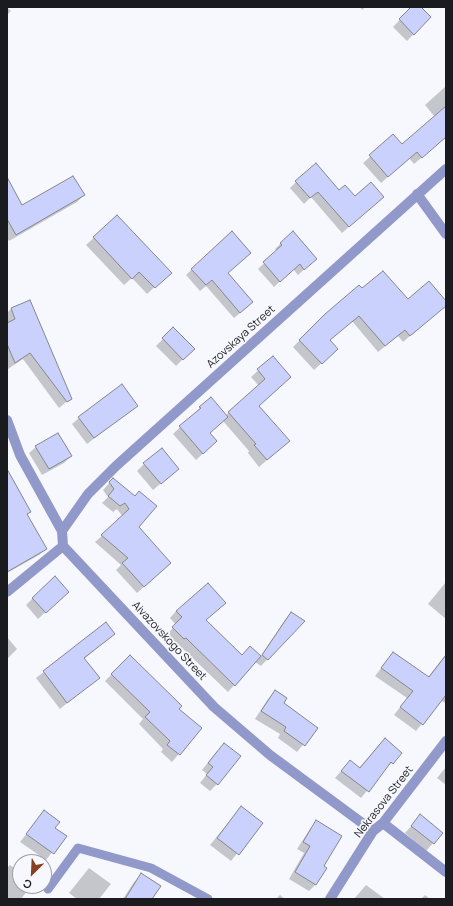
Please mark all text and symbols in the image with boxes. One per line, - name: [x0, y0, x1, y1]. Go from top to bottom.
- street label: Azovskaya Street: [204, 303, 278, 371]
- street label: Aivazovskogo Street: [129, 599, 209, 683]
- street label: Nekrasova Street: [352, 764, 416, 840]
- north arrow: [12, 854, 52, 894]
- text: С: [21, 876, 34, 893]

